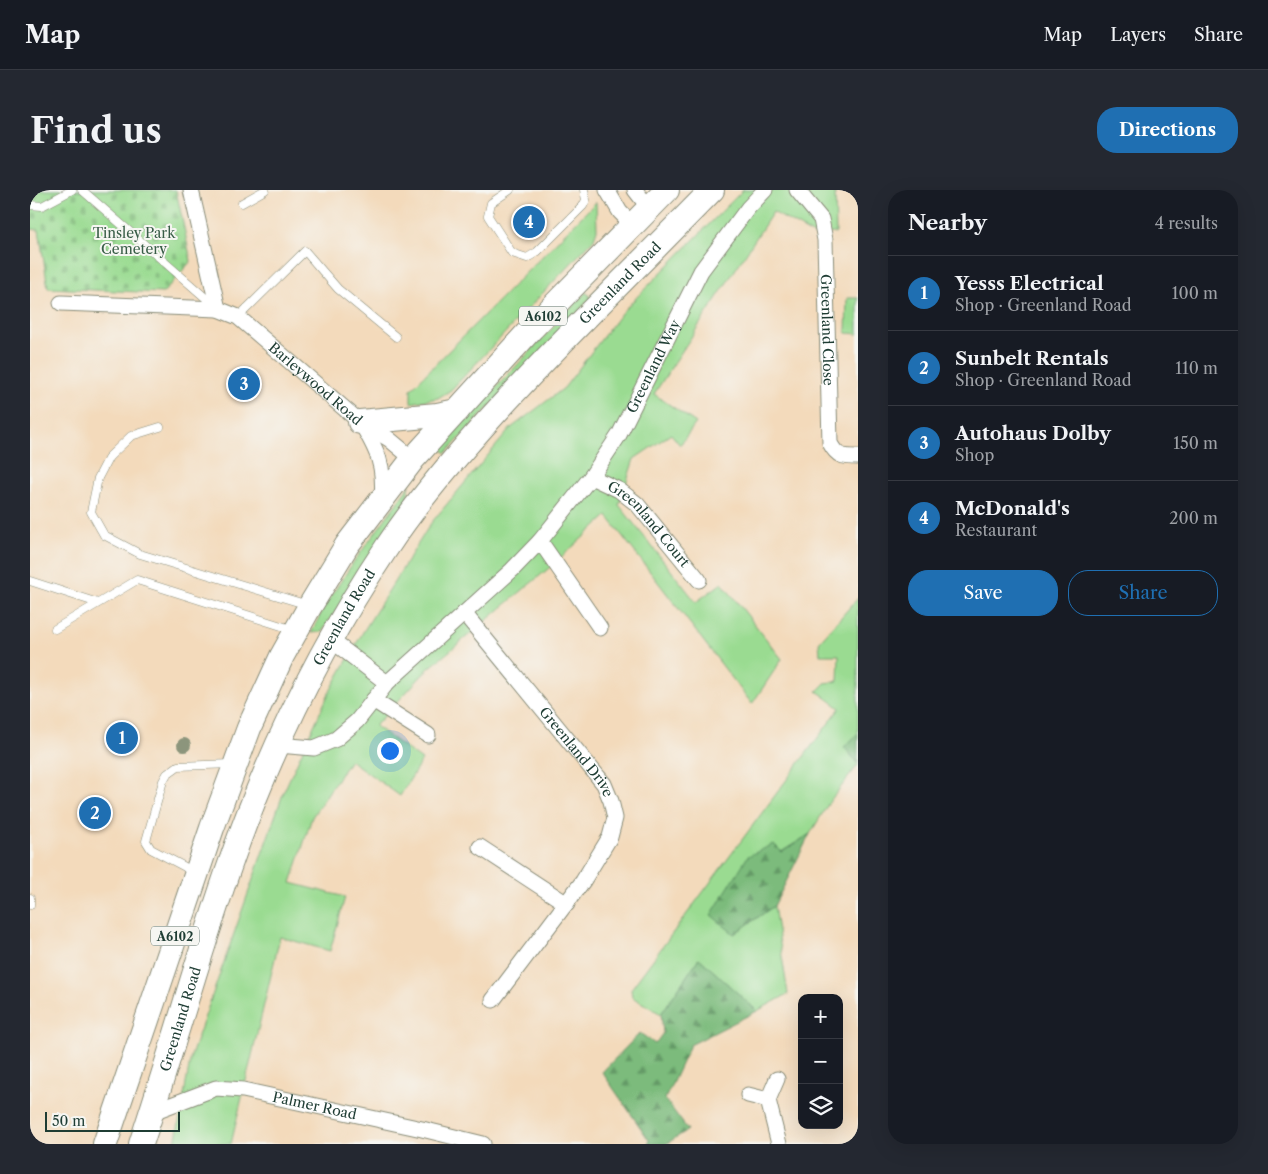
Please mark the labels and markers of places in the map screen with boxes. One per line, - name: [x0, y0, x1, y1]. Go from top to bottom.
- pin: 4: [513, 203, 545, 241]
- pin: 3: [228, 365, 260, 403]
- pin: 1: [106, 719, 138, 757]
- pin: 2: [79, 794, 111, 832]

